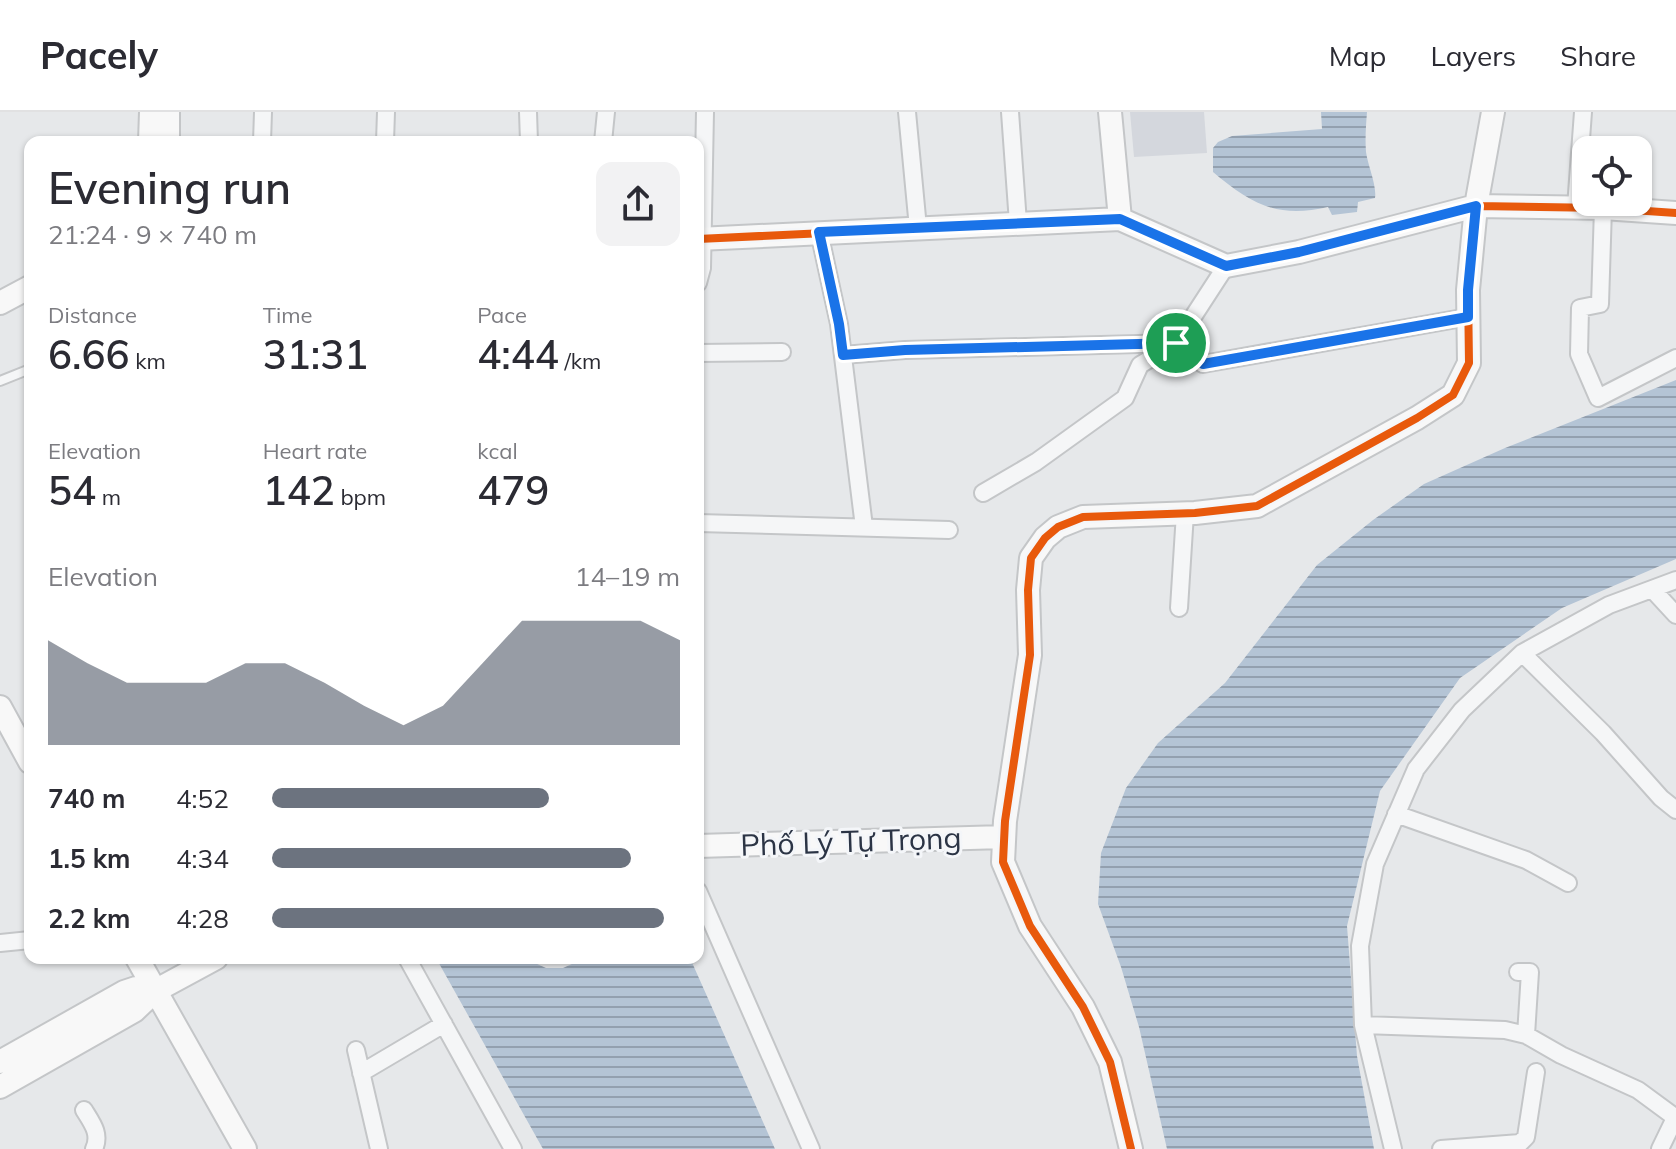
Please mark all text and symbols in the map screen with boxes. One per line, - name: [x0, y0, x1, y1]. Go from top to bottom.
- text: Pacely: [40, 31, 158, 79]
- text: Map: [1329, 38, 1386, 73]
- text: Layers: [1430, 38, 1516, 73]
- text: Share: [1560, 38, 1636, 73]
- map controls: [1572, 136, 1652, 216]
- button: locate: [1572, 136, 1652, 216]
- text: Evening run: [48, 160, 291, 215]
- button: share: [596, 162, 680, 246]
- text: 21:24 · 9 × 740 m: [48, 218, 257, 251]
- text: Distance: [48, 301, 137, 329]
- text: Time: [263, 301, 312, 329]
- text: Pace: [477, 301, 527, 329]
- pin: [1142, 309, 1210, 377]
- icon: arrive: [1154, 321, 1198, 365]
- text: 6.66: [48, 329, 129, 379]
- text: 31:31: [263, 329, 368, 379]
- text: 4:44: [477, 329, 559, 379]
- text: km: [129, 347, 166, 375]
- text: /km: [559, 347, 601, 375]
- text: Elevation: [48, 437, 141, 465]
- text: Heart rate: [263, 437, 367, 465]
- text: kcal: [477, 437, 518, 465]
- text: 54: [48, 465, 96, 515]
- text: 142: [263, 465, 335, 515]
- text: 479: [477, 465, 549, 515]
- text: m: [96, 483, 121, 511]
- text: bpm: [335, 483, 386, 511]
- text: Elevation: [48, 560, 158, 593]
- text: 14–19 m: [575, 560, 680, 593]
- text: 740 m: [48, 782, 125, 815]
- text: 4:52: [176, 782, 229, 815]
- street label: Phố Lý Tự Trọng: [740, 818, 962, 864]
- text: 1.5 km: [48, 842, 131, 875]
- text: 4:34: [176, 842, 229, 875]
- text: 2.2 km: [48, 902, 131, 935]
- text: 4:28: [176, 902, 229, 935]

